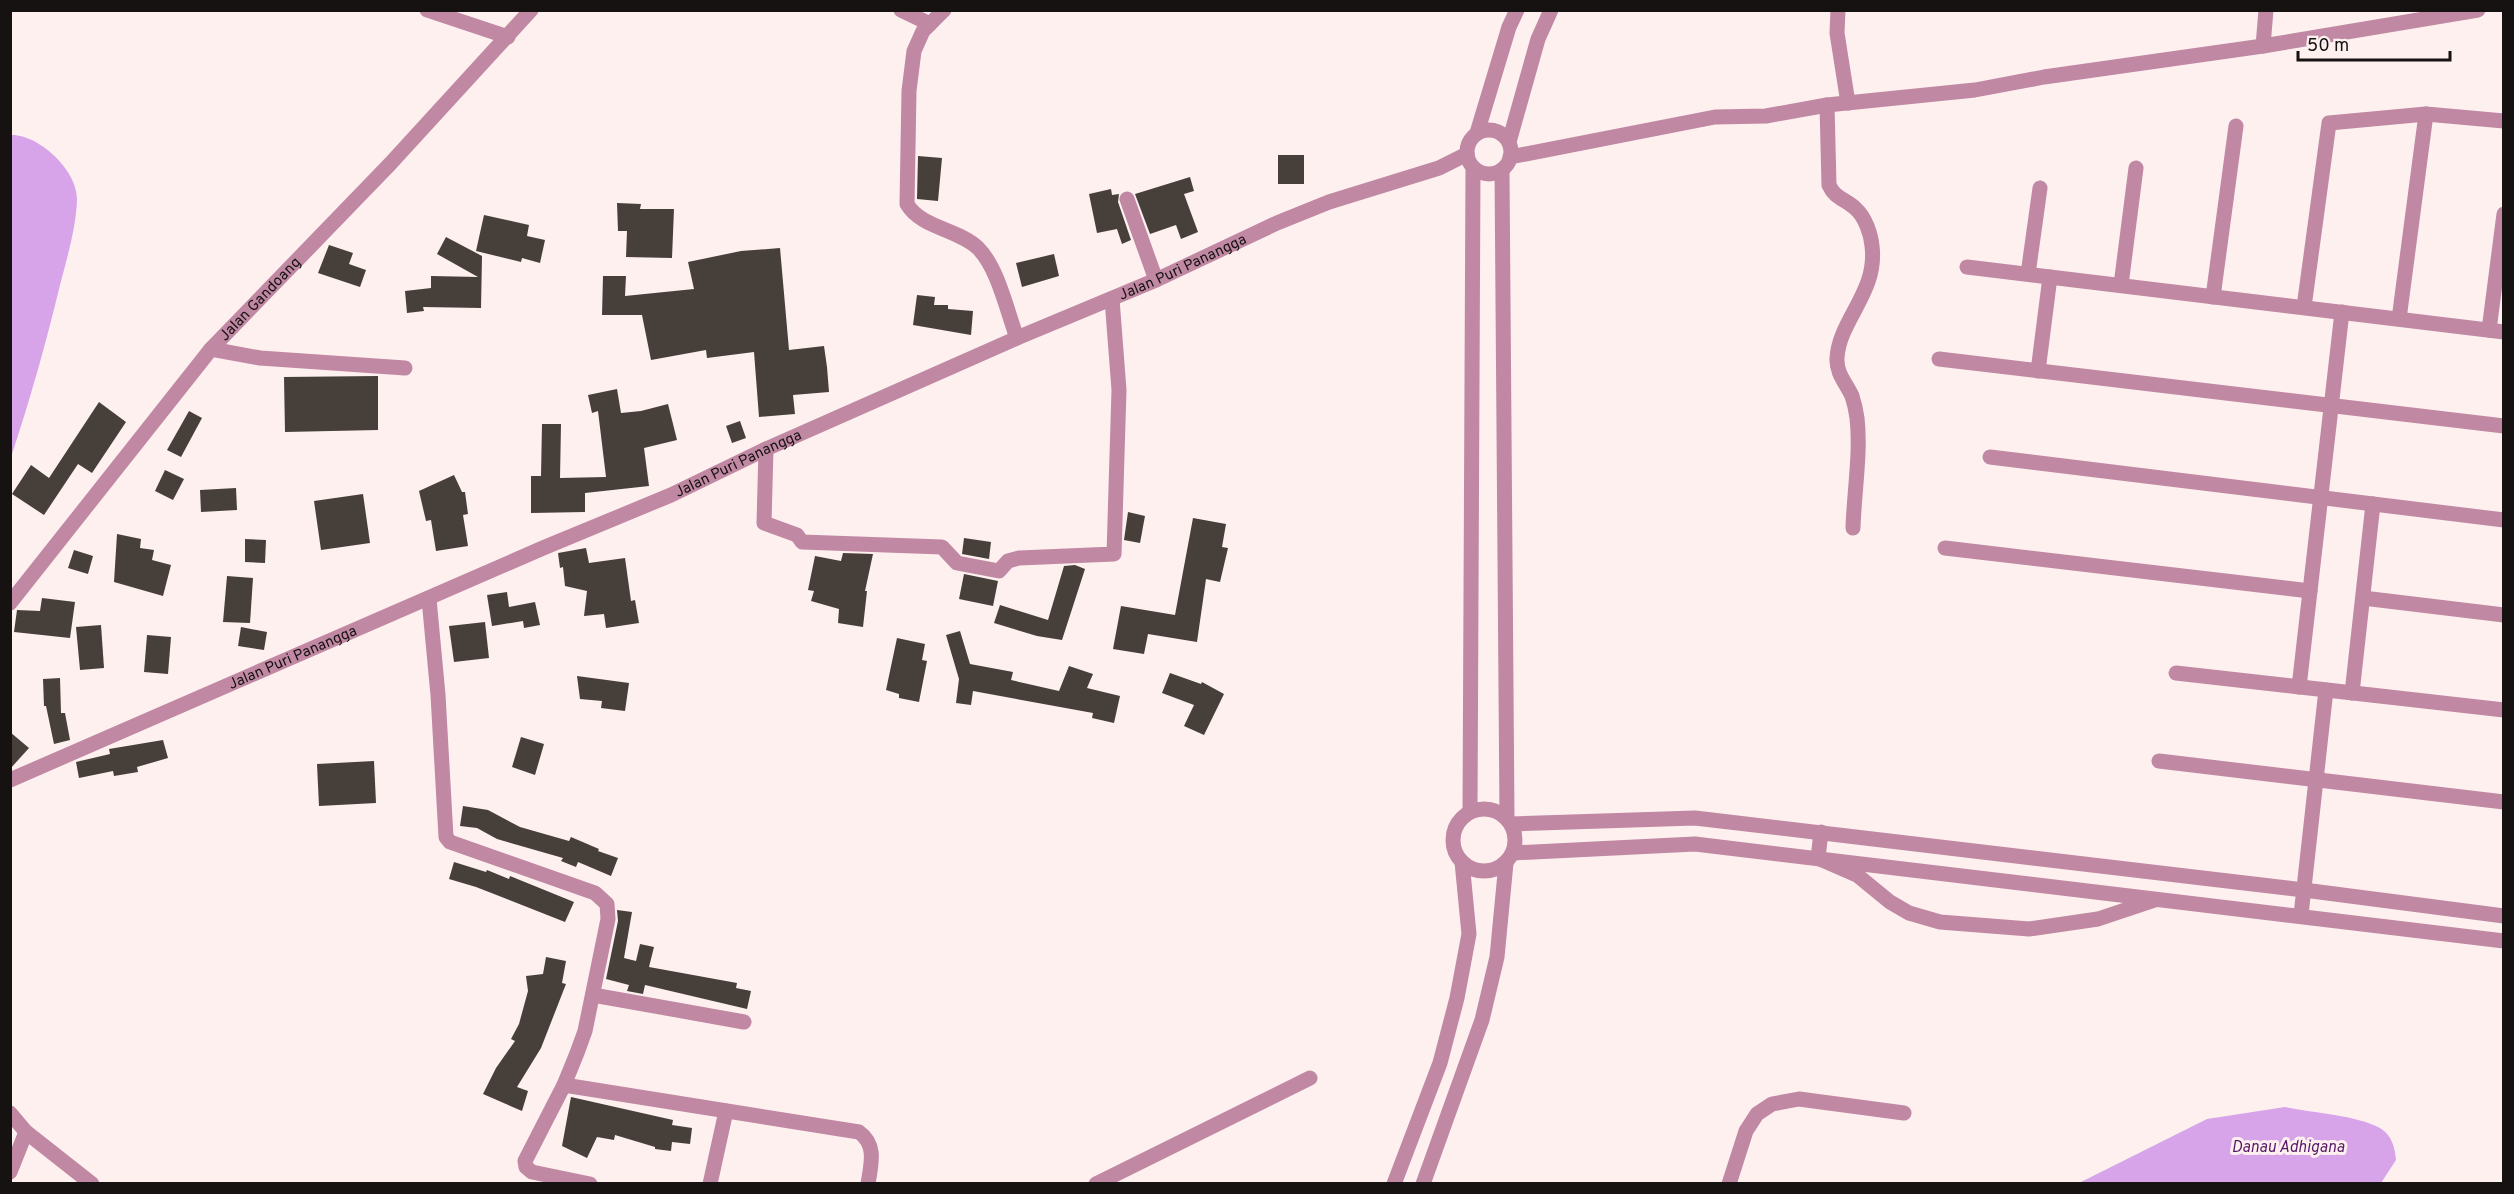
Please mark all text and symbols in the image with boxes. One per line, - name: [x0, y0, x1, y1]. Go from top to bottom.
- scale bar: [2298, 24, 2450, 62]
- text: 50 m: [2307, 35, 2349, 58]
- street label: Jalan Puri Panangga: [1116, 231, 1250, 305]
- street label: Jalan Gandoang: [216, 254, 306, 346]
- street label: Jalan Puri Panangga: [672, 426, 805, 503]
- street label: Jalan Puri Panangga: [226, 622, 360, 695]
- water label: Danau Adhigana: [2232, 1138, 2345, 1158]

